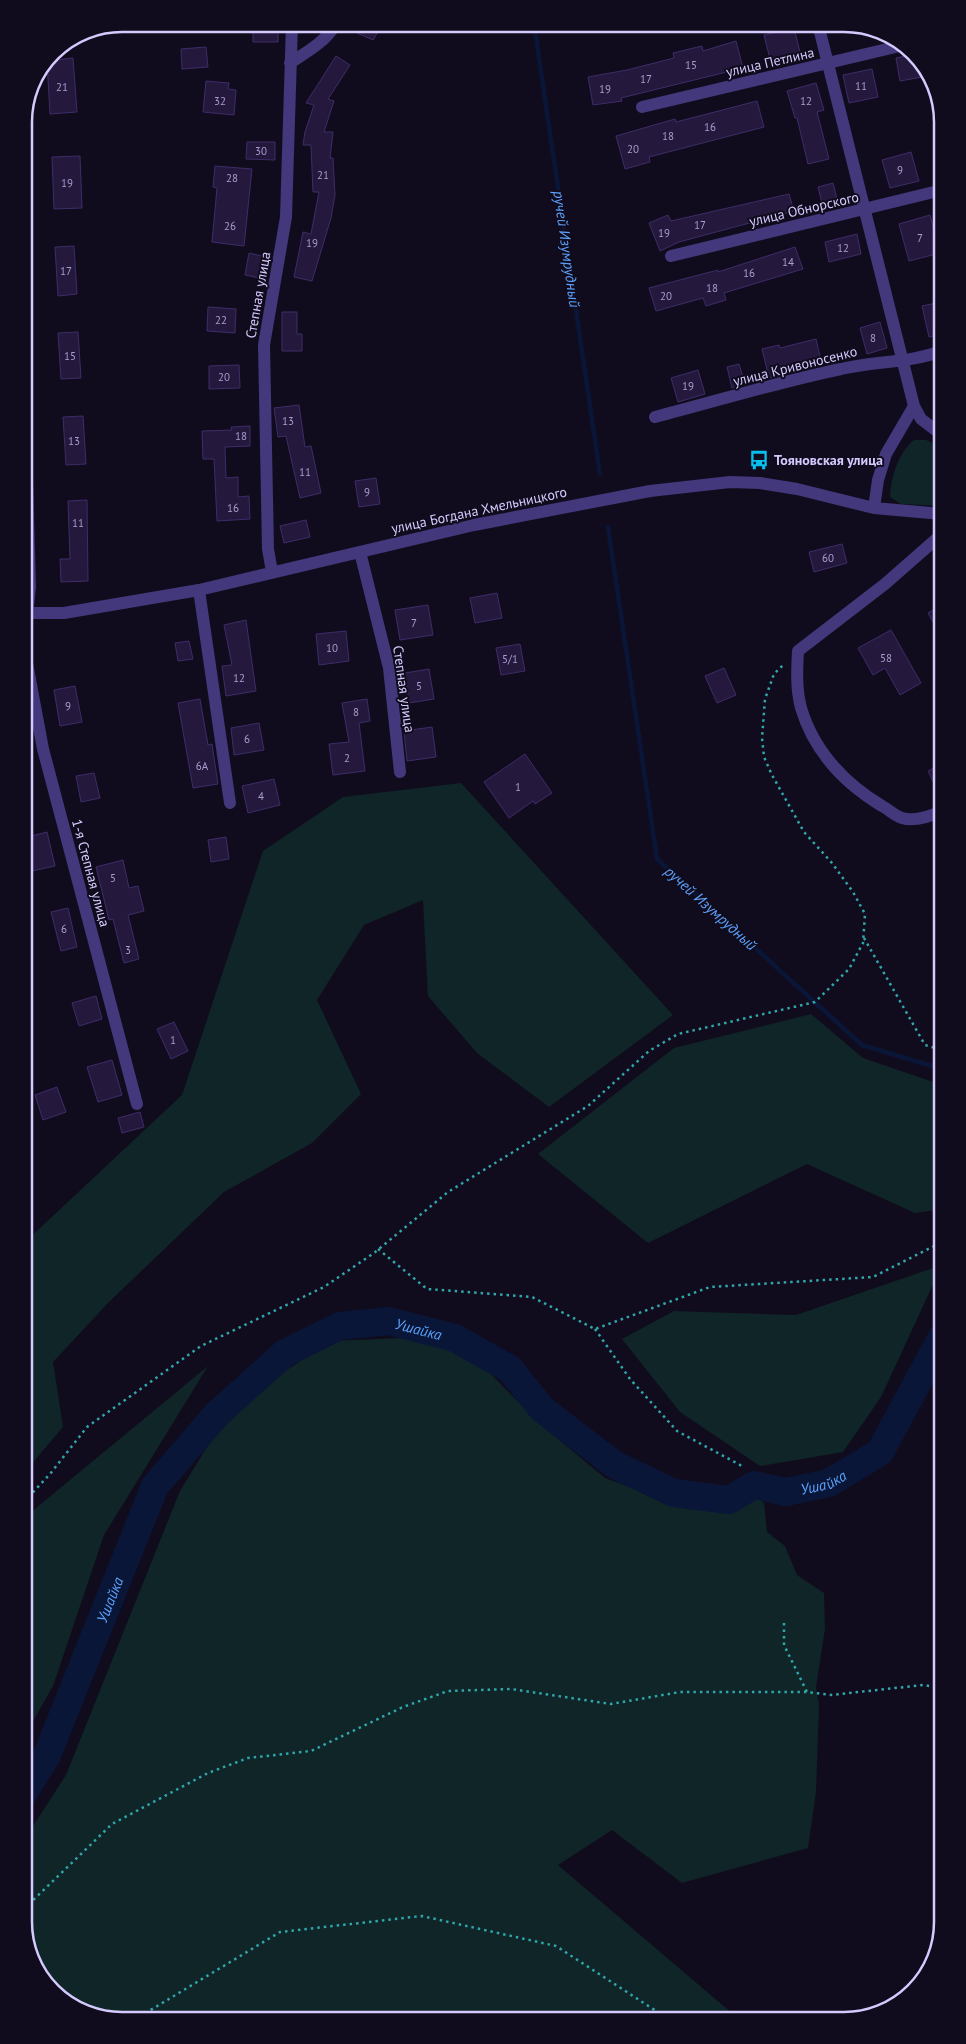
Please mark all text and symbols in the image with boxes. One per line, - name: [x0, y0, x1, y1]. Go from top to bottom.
- street label: улица Петлина: [724, 43, 816, 81]
- house number: 15: [685, 58, 697, 72]
- house number: 17: [640, 72, 652, 86]
- house number: 11: [855, 79, 867, 93]
- house number: 21: [56, 80, 68, 94]
- house number: 19: [599, 82, 611, 96]
- house number: 32: [214, 94, 226, 108]
- house number: 12: [800, 94, 812, 108]
- house number: 16: [704, 120, 716, 134]
- house number: 18: [662, 129, 674, 143]
- house number: 20: [627, 142, 639, 156]
- house number: 30: [255, 144, 267, 158]
- house number: 9: [897, 163, 903, 177]
- house number: 21: [317, 168, 329, 182]
- house number: 28: [226, 171, 238, 185]
- house number: 19: [61, 176, 73, 190]
- water label: ручей Изумрудный: [549, 188, 585, 309]
- street label: улица Обнорского: [747, 188, 861, 230]
- house number: 17: [694, 218, 706, 232]
- house number: 26: [224, 219, 236, 233]
- house number: 19: [658, 226, 670, 240]
- house number: 7: [917, 231, 923, 245]
- house number: 19: [306, 236, 318, 250]
- house number: 12: [837, 241, 849, 255]
- street label: Степная улица: [242, 250, 274, 340]
- house number: 14: [782, 255, 794, 269]
- house number: 17: [60, 264, 72, 278]
- house number: 16: [743, 266, 755, 280]
- house number: 18: [706, 281, 718, 295]
- house number: 20: [660, 289, 672, 303]
- house number: 22: [215, 313, 227, 327]
- house number: 8: [870, 331, 876, 345]
- street label: улица Кривоносенко: [731, 342, 859, 390]
- house number: 15: [64, 349, 76, 363]
- house number: 20: [218, 370, 230, 384]
- house number: 19: [682, 379, 694, 393]
- house number: 13: [282, 414, 294, 428]
- house number: 18: [235, 429, 247, 443]
- house number: 13: [68, 434, 80, 448]
- bus stop icon: Тояновская улица: [748, 449, 770, 471]
- place label: Тояновская улица: [774, 451, 883, 469]
- house number: 11: [299, 465, 311, 479]
- street label: улица Богдана Хмельницкого: [389, 483, 569, 537]
- house number: 9: [364, 485, 370, 499]
- house number: 16: [227, 501, 239, 515]
- house number: 11: [72, 516, 84, 530]
- house number: 60: [822, 551, 834, 565]
- house number: 7: [411, 616, 417, 630]
- house number: 10: [326, 641, 338, 655]
- street label: Степная улица: [389, 644, 419, 734]
- house number: 58: [880, 651, 892, 665]
- house number: 5/1: [502, 652, 518, 666]
- house number: 12: [233, 671, 245, 685]
- house number: 5: [416, 679, 422, 693]
- house number: 9: [65, 699, 71, 713]
- house number: 8: [353, 705, 359, 719]
- house number: 6: [244, 732, 250, 746]
- house number: 2: [344, 751, 350, 765]
- house number: 6А: [196, 759, 209, 773]
- house number: 1: [515, 780, 521, 794]
- house number: 4: [258, 789, 264, 803]
- street label: 1-я Степная улица: [68, 817, 114, 929]
- water label: ручей Изумрудный: [660, 861, 761, 955]
- house number: 5: [110, 871, 116, 885]
- house number: 6: [61, 922, 67, 936]
- house number: 3: [125, 943, 131, 957]
- house number: 1: [170, 1033, 176, 1047]
- water label: Ушайка: [393, 1314, 445, 1344]
- water label: Ушайка: [798, 1465, 850, 1498]
- water label: Ушайка: [92, 1573, 127, 1625]

